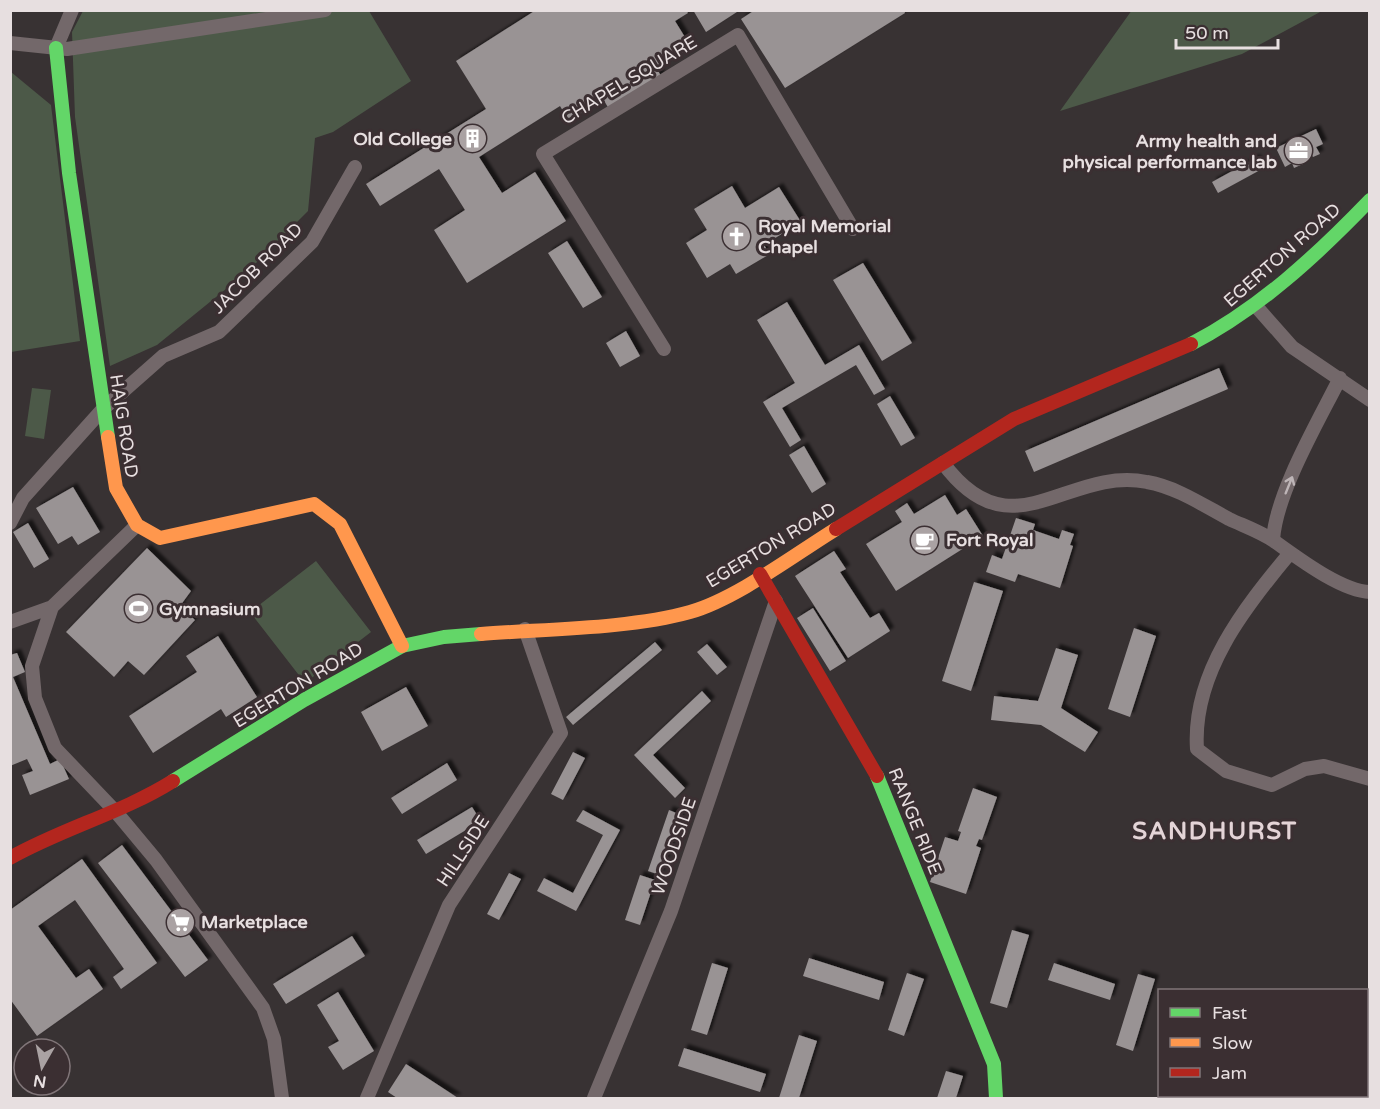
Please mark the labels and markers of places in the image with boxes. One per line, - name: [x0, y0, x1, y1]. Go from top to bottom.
- building icon: Old College: [457, 123, 489, 155]
- place label: Old College: [353, 128, 452, 150]
- place label: Army health and physical performance lab: [1063, 130, 1277, 173]
- office icon: Army health and physical performance lab: [1282, 135, 1314, 167]
- place label: Royal Memorial Chapel: [758, 215, 891, 258]
- church icon: Royal Memorial Chapel: [721, 220, 753, 252]
- cafe icon: Fort Royal: [909, 524, 941, 556]
- place label: Fort Royal: [946, 529, 1033, 551]
- sports icon: Gymnasium: [122, 593, 154, 625]
- place label: Gymnasium: [159, 598, 261, 620]
- supermarket icon: Marketplace: [164, 906, 196, 938]
- place label: Marketplace: [201, 911, 308, 933]

